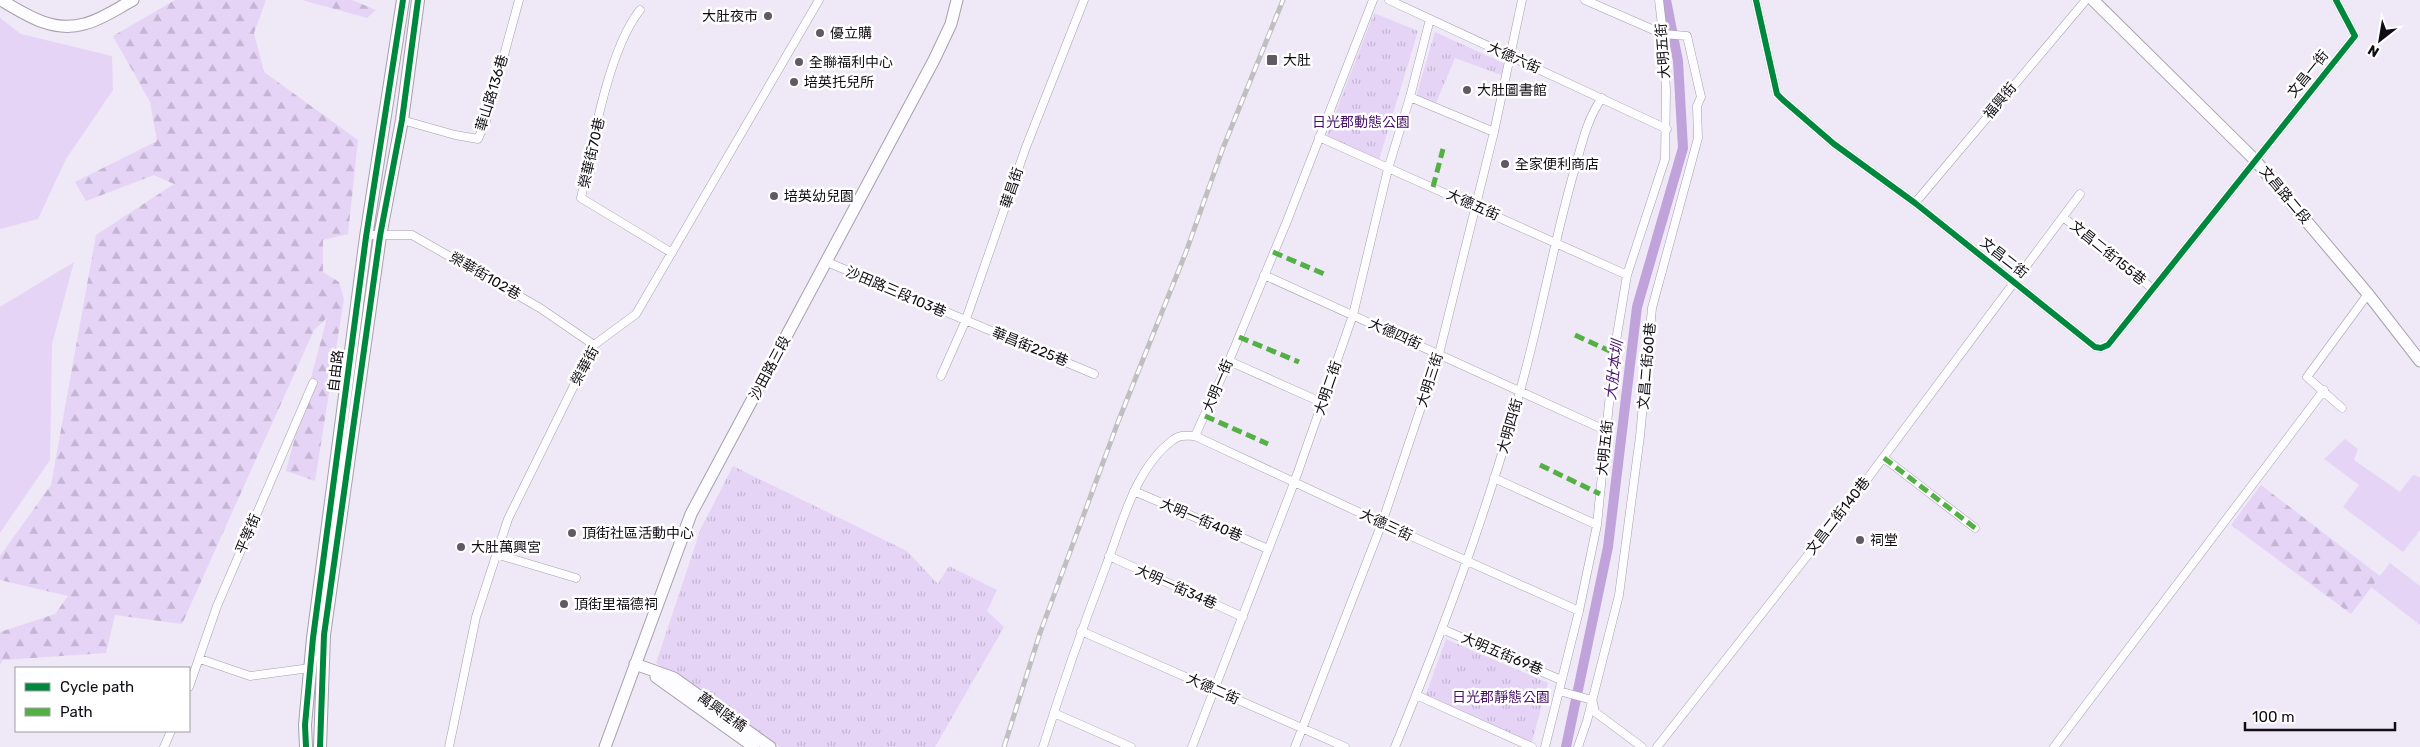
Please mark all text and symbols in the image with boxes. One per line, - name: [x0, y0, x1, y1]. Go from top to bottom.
- place label: 大肚夜市: [702, 8, 758, 25]
- marker: 大肚夜市: [762, 10, 774, 22]
- north arrow: [2355, 15, 2405, 65]
- street label: 大明五街: [1653, 22, 1673, 80]
- place label: 優立購: [830, 25, 872, 42]
- marker: 優立購: [814, 27, 826, 39]
- street label: 大德六街: [1485, 39, 1543, 77]
- text: N: [2365, 41, 2382, 61]
- street label: 文昌一街: [2284, 47, 2332, 101]
- place label: 大肚: [1283, 52, 1311, 69]
- street label: 華山路136巷: [472, 53, 512, 133]
- marker: 大肚: [1265, 53, 1279, 67]
- place label: 全聯福利中心: [809, 54, 893, 71]
- marker: 全聯福利中心: [793, 56, 805, 68]
- place label: 培英托兒所: [804, 74, 874, 91]
- marker: 培英托兒所: [788, 76, 800, 88]
- street label: 福興街: [1980, 79, 2020, 123]
- place label: 大肚圖書館: [1477, 82, 1547, 99]
- marker: 大肚圖書館: [1461, 84, 1473, 96]
- park label: 日光郡動態公園: [1312, 114, 1410, 131]
- street label: 榮華街70巷: [576, 116, 608, 190]
- place label: 全家便利商店: [1515, 156, 1599, 173]
- marker: 全家便利商店: [1499, 158, 1511, 170]
- street label: 文昌路二段: [2256, 163, 2314, 227]
- street label: 華昌街: [997, 165, 1027, 211]
- street label: 大德五街: [1444, 186, 1502, 224]
- place label: 培英幼兒園: [784, 188, 854, 205]
- marker: 培英幼兒園: [768, 190, 780, 202]
- street label: 文昌二街155巷: [2067, 217, 2149, 289]
- street label: 文昌二街: [1977, 234, 2031, 282]
- street label: 榮華街102巷: [446, 249, 524, 303]
- street label: 沙田路三段103巷: [843, 263, 949, 321]
- street label: 大德四街: [1366, 315, 1424, 353]
- street label: 文昌二街60巷: [1635, 322, 1659, 410]
- street label: 華昌街225巷: [989, 324, 1071, 370]
- street label: 沙田路三段: [746, 333, 794, 403]
- water label: 大肚本圳: [1601, 337, 1627, 401]
- street label: 榮華街: [567, 344, 603, 388]
- street label: 自由路: [325, 349, 347, 393]
- street label: 大明三街: [1413, 351, 1447, 409]
- street label: 大明一街: [1199, 357, 1237, 415]
- street label: 大明二街: [1311, 359, 1345, 417]
- street label: 大明四街: [1494, 397, 1526, 455]
- street label: 大明五街: [1594, 419, 1616, 477]
- street label: 文昌二街140巷: [1802, 474, 1874, 558]
- street label: 大明一街40巷: [1157, 495, 1245, 545]
- street label: 大德三街: [1357, 505, 1415, 545]
- street label: 平等街: [232, 511, 264, 557]
- place label: 頂街社區活動中心: [582, 525, 694, 542]
- marker: 頂街社區活動中心: [566, 527, 578, 539]
- place label: 祠堂: [1870, 532, 1898, 549]
- marker: 祠堂: [1854, 534, 1866, 546]
- place label: 大肚萬興宮: [471, 539, 541, 556]
- marker: 大肚萬興宮: [455, 541, 467, 553]
- street label: 大明一街34巷: [1133, 562, 1219, 612]
- place label: 頂街里福德祠: [574, 596, 658, 613]
- marker: 頂街里福德祠: [558, 598, 570, 610]
- street label: 大明五街69巷: [1459, 629, 1545, 679]
- legend: [15, 667, 190, 732]
- street label: 大德二街: [1184, 670, 1242, 708]
- text: Cycle path: [60, 678, 134, 696]
- street label: 萬興陸橋: [694, 689, 750, 735]
- park label: 日光郡靜態公園: [1452, 689, 1550, 706]
- scale bar: [2245, 700, 2395, 732]
- text: Path: [60, 703, 93, 721]
- text: 100 m: [2252, 708, 2294, 726]

